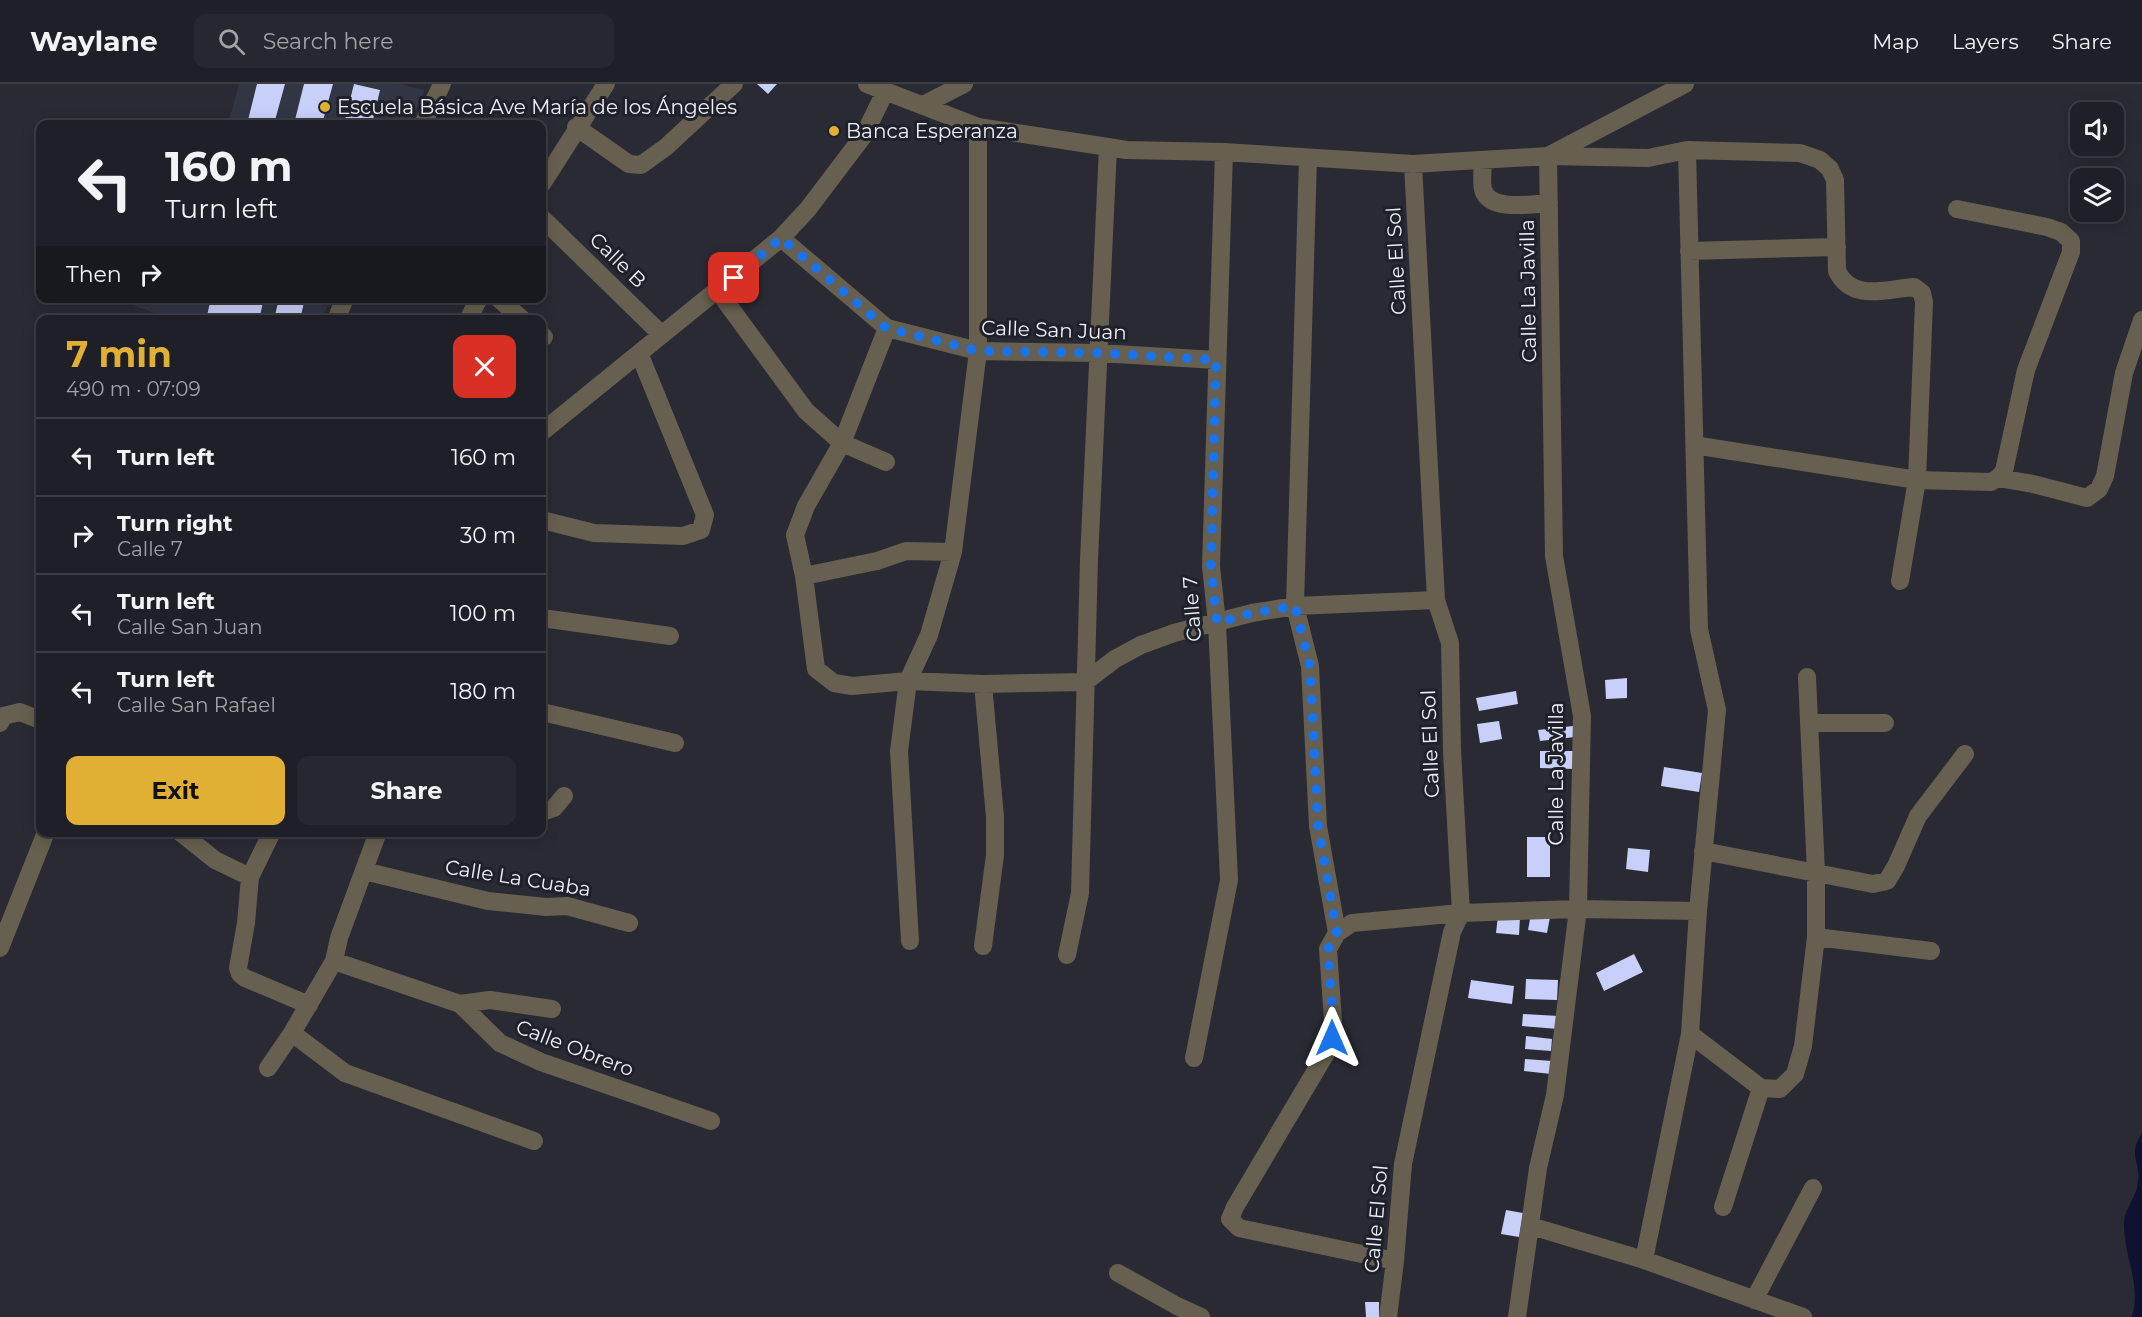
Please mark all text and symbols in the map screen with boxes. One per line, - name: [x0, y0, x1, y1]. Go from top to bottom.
- search box: [194, 14, 614, 68]
- text: Waylane: [30, 24, 158, 58]
- icon: search: [215, 25, 248, 58]
- text: Search here: [263, 28, 393, 55]
- text: Map: [1872, 29, 1919, 54]
- text: Layers: [1952, 29, 2019, 54]
- text: Share: [2052, 29, 2112, 54]
- place label: Escuela Básica Ave María de los Ángeles: [337, 95, 737, 119]
- marker: Escuela Básica Ave María de los Ángeles: [318, 100, 332, 114]
- map controls: [2070, 102, 2124, 222]
- button: sound: [2070, 102, 2124, 156]
- place label: Banca Esperanza: [846, 119, 1018, 143]
- marker: Banca Esperanza: [827, 124, 841, 138]
- text: 160 m: [165, 140, 293, 192]
- icon: left: [66, 144, 144, 222]
- button: layers: [2070, 168, 2124, 222]
- text: Turn left: [165, 192, 278, 225]
- street label: Calle El Sol: [1381, 206, 1411, 316]
- street label: Calle La Javilla: [1515, 219, 1541, 363]
- street label: Calle B: [585, 227, 651, 293]
- pin: [708, 252, 759, 303]
- icon: right: [134, 258, 167, 291]
- text: Then: [66, 261, 122, 288]
- icon: arrive: [717, 261, 750, 294]
- street label: Calle San Juan: [981, 315, 1127, 345]
- text: 7 min: [66, 332, 172, 376]
- button: close: [453, 335, 516, 398]
- text: 490 m · 07:09: [66, 377, 201, 401]
- icon: left: [66, 441, 99, 474]
- text: Turn left: [117, 444, 215, 471]
- text: 160 m: [451, 444, 516, 471]
- text: Turn right: [117, 510, 232, 537]
- icon: right: [66, 519, 99, 552]
- text: 30 m: [460, 522, 516, 549]
- text: Calle 7: [117, 537, 183, 561]
- street label: Calle 7: [1178, 575, 1206, 643]
- text: Turn left: [117, 588, 215, 615]
- icon: left: [66, 597, 99, 630]
- text: 100 m: [450, 600, 516, 627]
- text: Calle San Juan: [117, 615, 263, 639]
- text: Turn left: [117, 666, 215, 693]
- icon: left: [66, 675, 99, 708]
- text: 180 m: [450, 678, 516, 705]
- street label: Calle El Sol: [1416, 690, 1444, 798]
- text: Calle San Rafael: [117, 693, 276, 717]
- street label: Calle La Javilla: [1544, 702, 1568, 846]
- button: Exit: [66, 756, 285, 825]
- button: Share: [297, 756, 516, 825]
- street label: Calle La Cuaba: [443, 855, 593, 901]
- position arrow: [1300, 1006, 1364, 1070]
- street label: Calle Obrero: [513, 1015, 637, 1081]
- street label: Calle El Sol: [1359, 1164, 1393, 1274]

